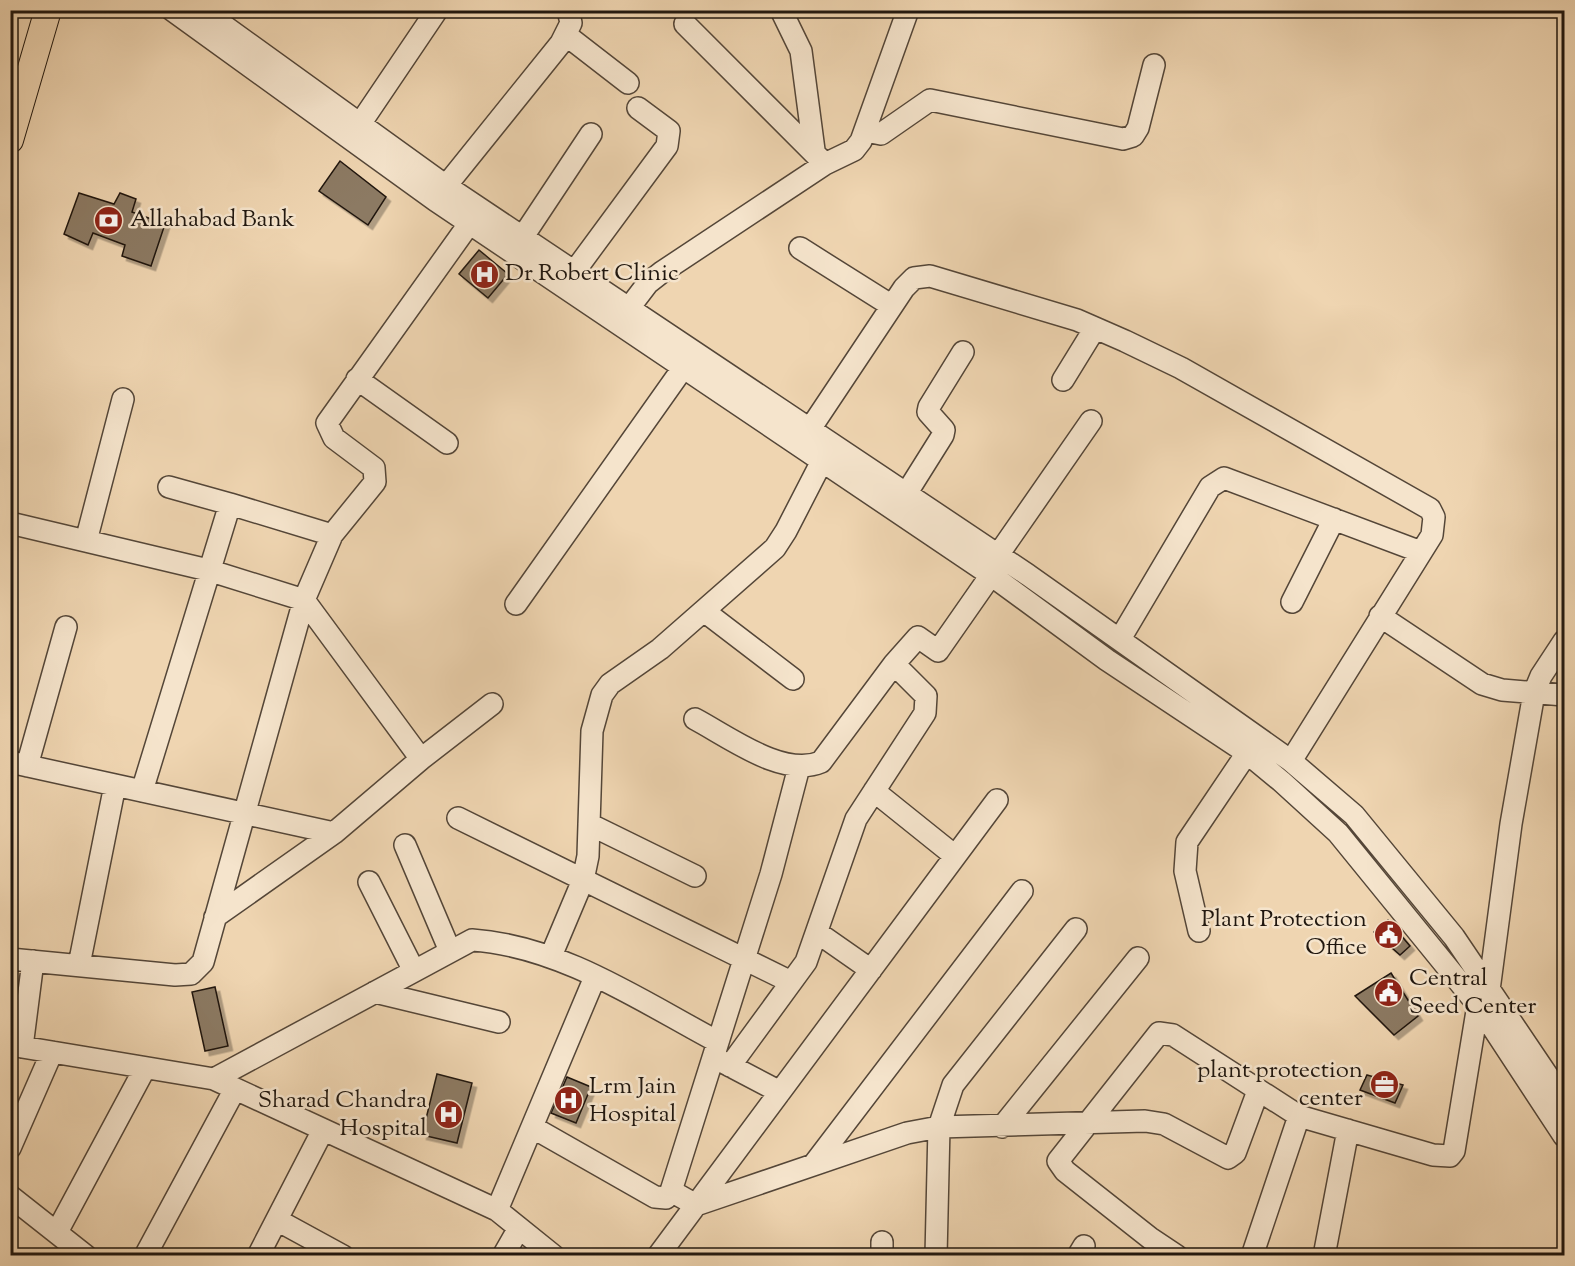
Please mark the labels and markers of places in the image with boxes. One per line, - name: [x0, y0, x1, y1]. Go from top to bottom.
- place label: Allahabad Bank: [130, 203, 295, 237]
- bank icon: Allahabad Bank: [93, 204, 125, 236]
- place label: Dr Robert Clinic: [505, 257, 679, 291]
- hospital icon: Dr Robert Clinic: [468, 258, 500, 290]
- place label: Plant Protection Office: [1201, 903, 1367, 965]
- public building icon: Plant Protection Office: [1372, 918, 1404, 950]
- place label: Central Seed Center: [1409, 962, 1537, 1024]
- public building icon: Central Seed Center: [1372, 977, 1404, 1009]
- place label: plant protection center: [1197, 1054, 1363, 1116]
- office icon: plant protection center: [1368, 1069, 1400, 1101]
- place label: Lrm Jain Hospital: [589, 1070, 677, 1132]
- place label: Sharad Chandra Hospital: [258, 1084, 427, 1146]
- hospital icon: Lrm Jain Hospital: [552, 1085, 584, 1117]
- hospital icon: Sharad Chandra Hospital: [432, 1099, 464, 1131]

